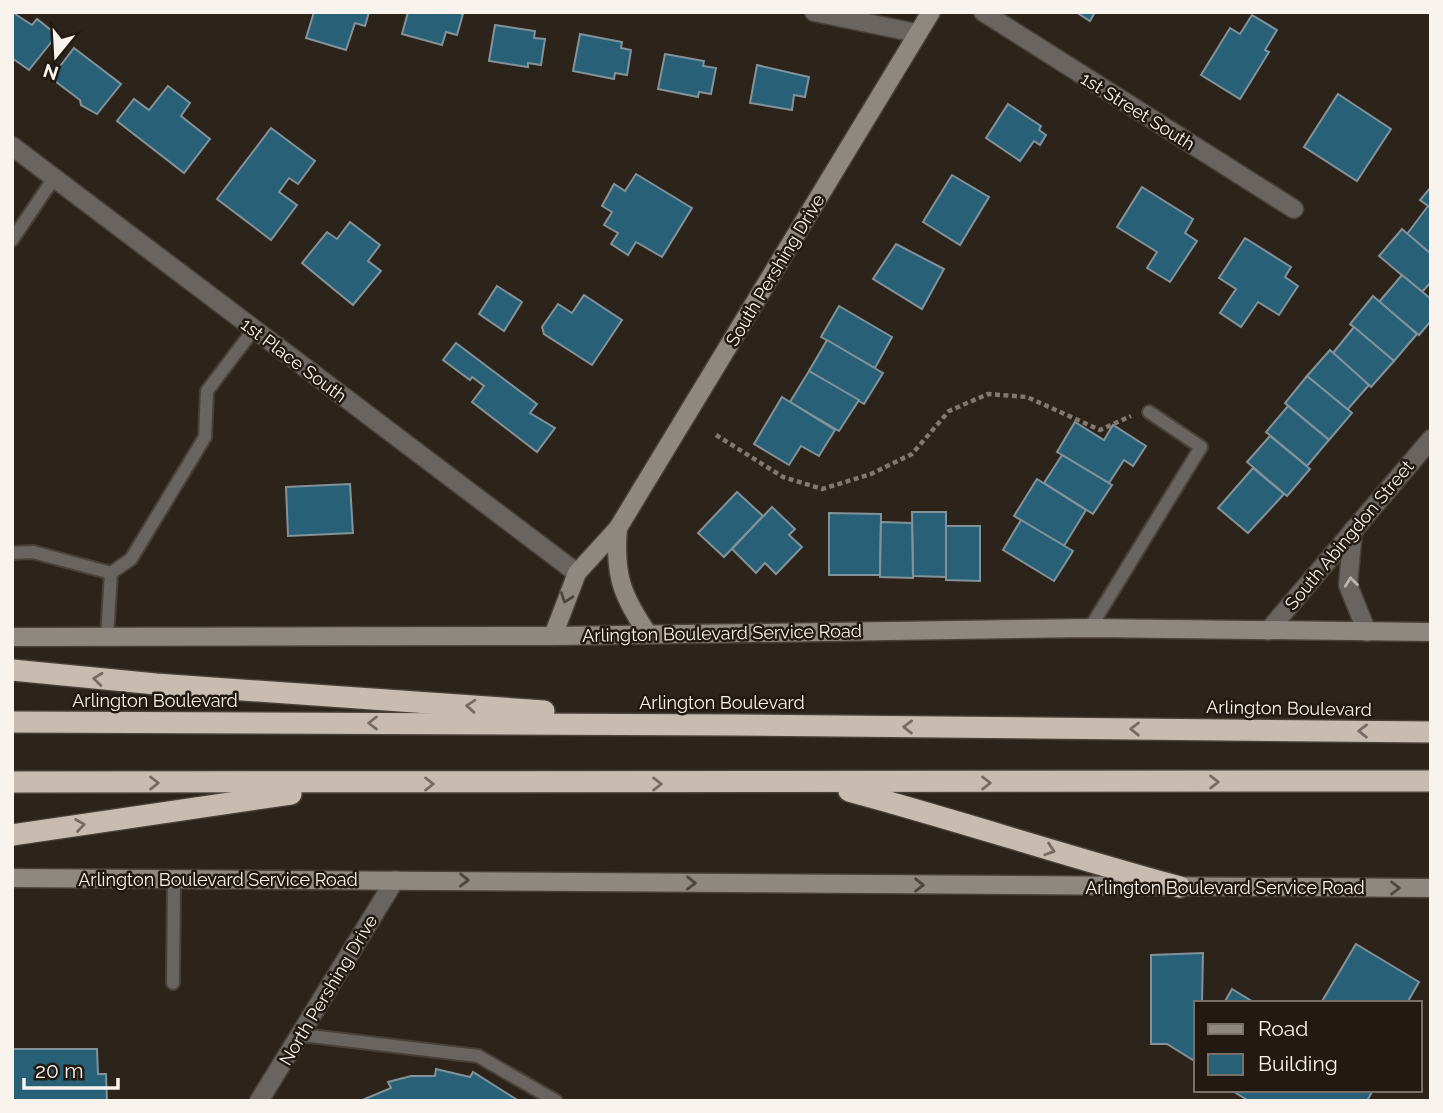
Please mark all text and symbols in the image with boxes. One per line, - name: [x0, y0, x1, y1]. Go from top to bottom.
- north arrow: [21, 21, 91, 91]
- text: N: [40, 59, 61, 85]
- street label: 1st Street South: [1077, 68, 1199, 154]
- street label: South Pershing Drive: [721, 190, 829, 350]
- street label: 1st Place South: [237, 313, 351, 407]
- street label: South Abingdon Street: [1280, 456, 1418, 614]
- one-way arrow: [1344, 577, 1359, 588]
- one-way arrow: [560, 592, 574, 604]
- street label: Arlington Boulevard Service Road: [582, 620, 862, 646]
- one-way arrow: [92, 672, 103, 687]
- street label: Arlington Boulevard: [72, 690, 238, 711]
- street label: Arlington Boulevard: [639, 692, 805, 713]
- street label: Arlington Boulevard: [1206, 696, 1372, 720]
- one-way arrow: [466, 699, 477, 714]
- one-way arrow: [367, 715, 377, 731]
- one-way arrow: [902, 719, 913, 734]
- one-way arrow: [1129, 721, 1140, 737]
- one-way arrow: [1357, 723, 1367, 739]
- one-way arrow: [1209, 774, 1219, 790]
- one-way arrow: [149, 775, 160, 791]
- one-way arrow: [981, 775, 992, 791]
- one-way arrow: [424, 776, 435, 792]
- one-way arrow: [652, 776, 662, 792]
- one-way arrow: [74, 818, 86, 833]
- one-way arrow: [1044, 841, 1056, 856]
- street label: Arlington Boulevard Service Road: [78, 869, 358, 890]
- one-way arrow: [459, 872, 469, 888]
- one-way arrow: [686, 875, 697, 890]
- one-way arrow: [914, 877, 924, 893]
- street label: Arlington Boulevard Service Road: [1085, 877, 1365, 898]
- one-way arrow: [1390, 880, 1401, 896]
- street label: North Pershing Drive: [275, 910, 382, 1069]
- legend: [1194, 1001, 1422, 1092]
- text: Road: [1258, 1016, 1308, 1041]
- scale bar: [24, 1046, 119, 1090]
- text: Building: [1258, 1051, 1338, 1076]
- text: 20 m: [35, 1058, 83, 1083]

